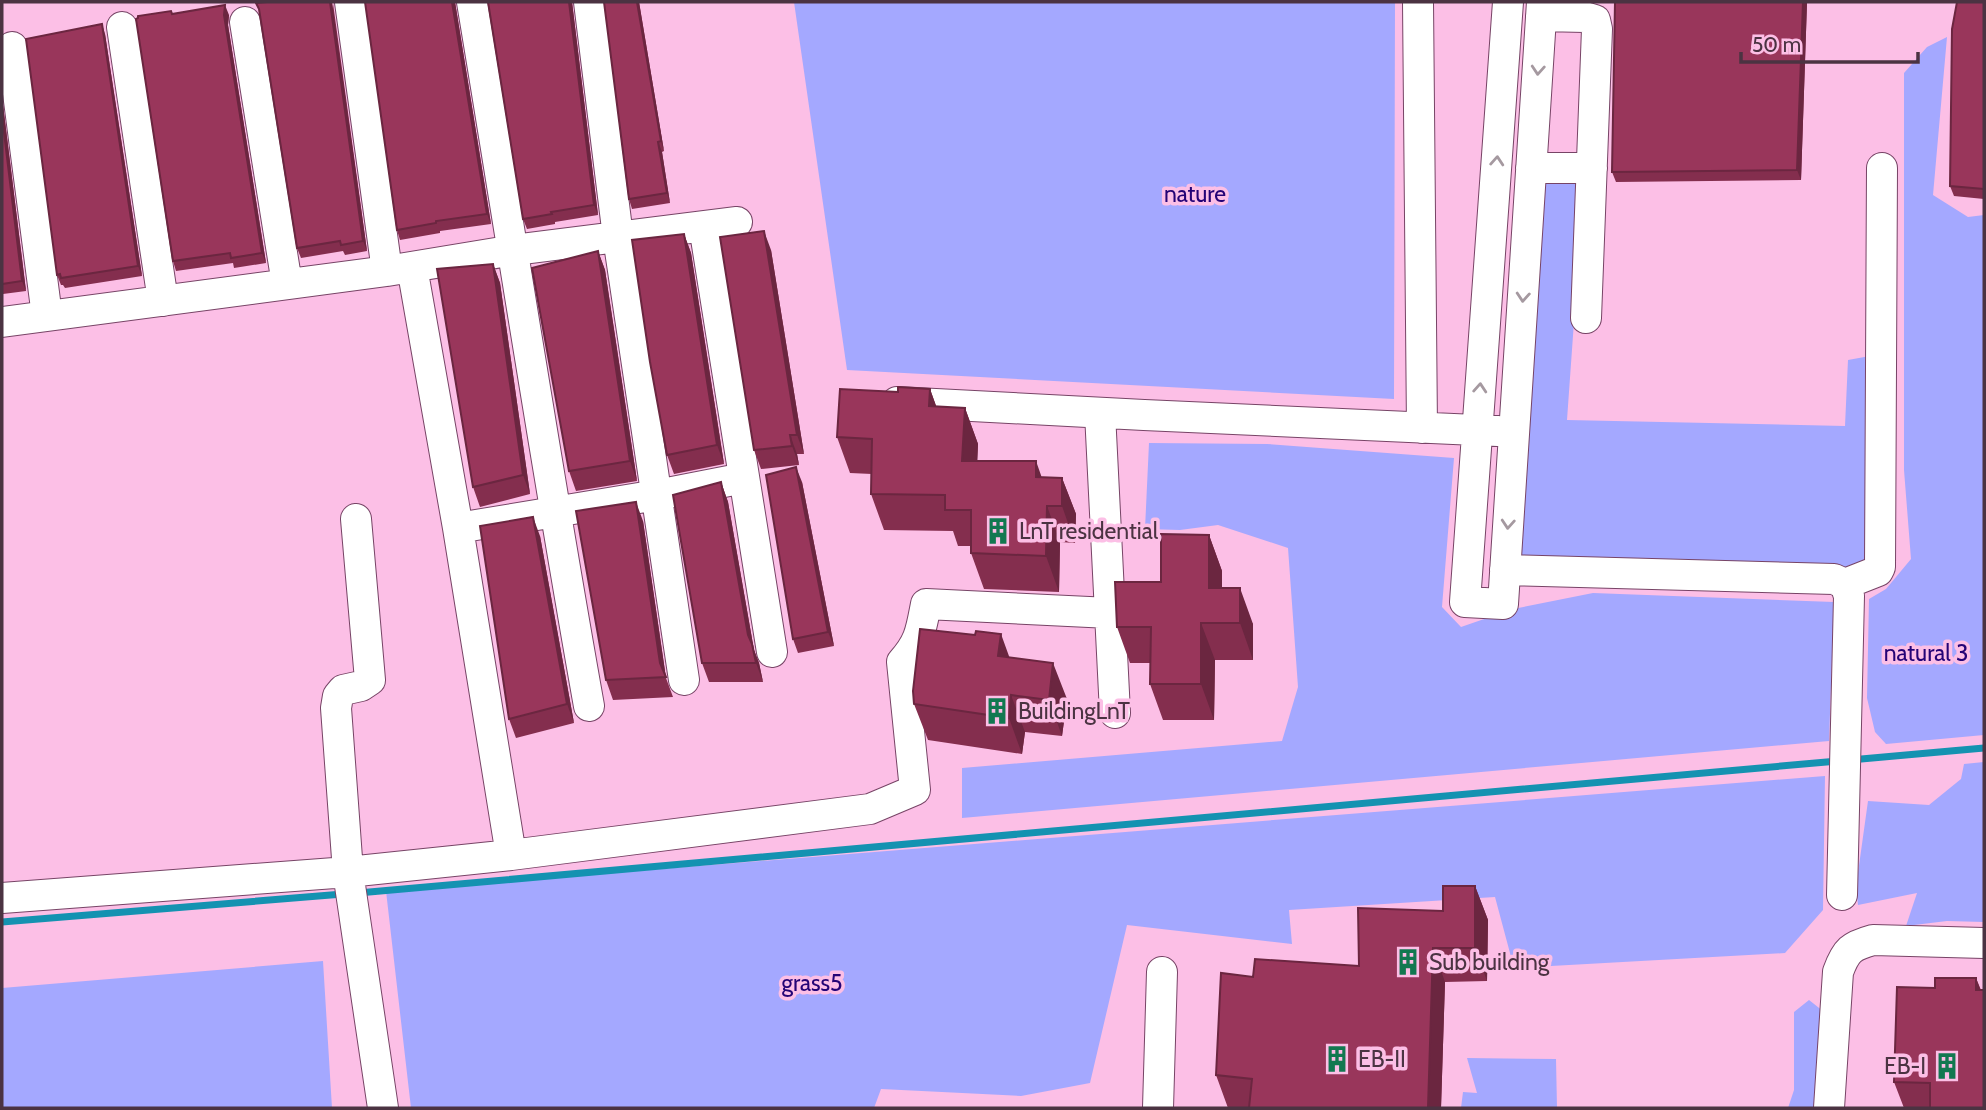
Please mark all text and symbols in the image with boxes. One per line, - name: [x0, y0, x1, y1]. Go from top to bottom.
- scale bar: [1741, 21, 1918, 65]
- text: 50 m: [1752, 32, 1801, 57]
- one-way arrow: [1530, 65, 1545, 76]
- one-way arrow: [1489, 155, 1504, 166]
- park label: nature: [1164, 180, 1226, 208]
- one-way arrow: [1516, 292, 1531, 303]
- one-way arrow: [1472, 382, 1487, 393]
- building icon: LnT residential: [983, 516, 1013, 546]
- place label: LnT residential: [1019, 517, 1159, 545]
- one-way arrow: [1501, 519, 1516, 530]
- park label: natural 3: [1884, 639, 1968, 667]
- building icon: BuildingLnT: [982, 696, 1012, 726]
- place label: BuildingLnT: [1018, 697, 1130, 725]
- building icon: Sub building: [1393, 947, 1423, 977]
- place label: Sub building: [1429, 948, 1550, 976]
- park label: grass5: [781, 969, 843, 997]
- building icon: EB-II: [1322, 1044, 1352, 1074]
- place label: EB-II: [1358, 1045, 1406, 1073]
- building icon: EB-I: [1932, 1051, 1962, 1081]
- place label: EB-I: [1884, 1052, 1926, 1080]

